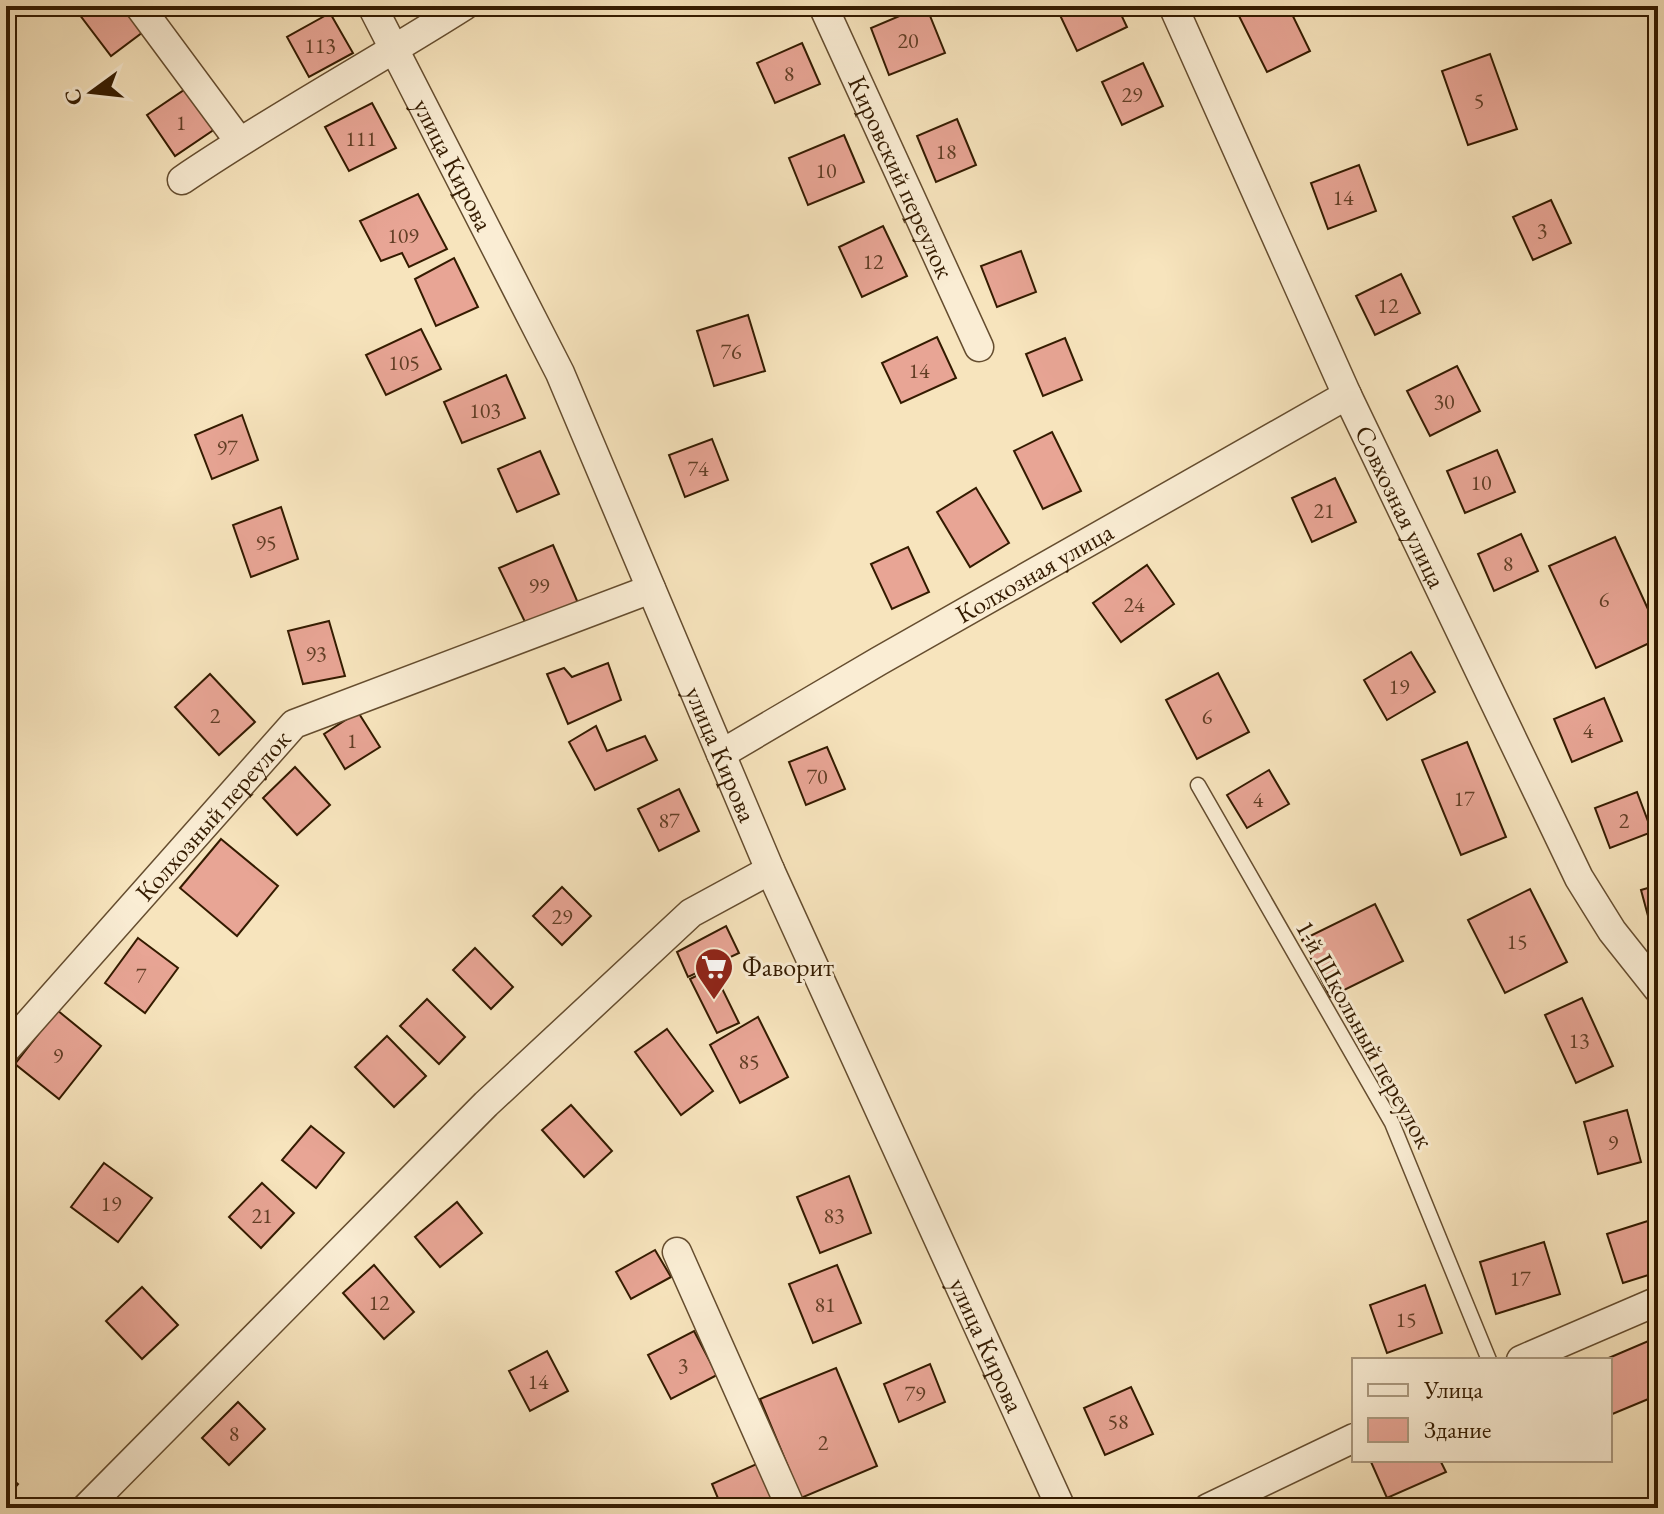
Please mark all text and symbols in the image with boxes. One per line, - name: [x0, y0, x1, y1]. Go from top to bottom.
- house number: 20: [897, 26, 919, 55]
- house number: 113: [304, 31, 336, 60]
- north arrow: [52, 52, 132, 132]
- house number: 8: [784, 59, 794, 88]
- street label: Кировский переулок: [840, 70, 962, 284]
- house number: 29: [1121, 80, 1143, 109]
- text: С: [57, 86, 89, 108]
- house number: 5: [1474, 86, 1484, 115]
- street label: улица Кирова: [405, 92, 502, 237]
- house number: 1: [176, 108, 186, 137]
- house number: 111: [345, 124, 377, 153]
- house number: 18: [935, 137, 957, 166]
- house number: 10: [815, 156, 837, 185]
- house number: 14: [1332, 183, 1354, 212]
- house number: 3: [1537, 216, 1547, 245]
- house number: 109: [387, 221, 419, 250]
- house number: 12: [862, 247, 884, 276]
- house number: 12: [1377, 291, 1399, 320]
- house number: 76: [720, 337, 742, 366]
- house number: 105: [388, 348, 420, 377]
- house number: 14: [908, 356, 930, 385]
- house number: 30: [1433, 387, 1455, 416]
- house number: 103: [469, 396, 501, 425]
- street label: Совхозная улица: [1347, 420, 1454, 594]
- house number: 97: [216, 433, 238, 462]
- house number: 74: [687, 454, 709, 483]
- house number: 10: [1470, 468, 1492, 497]
- house number: 21: [1313, 496, 1335, 525]
- street label: Колхозная улица: [949, 514, 1120, 631]
- house number: 95: [255, 528, 277, 557]
- house number: 8: [1503, 549, 1513, 578]
- house number: 99: [528, 571, 550, 600]
- house number: 6: [1599, 585, 1610, 614]
- house number: 24: [1123, 590, 1145, 619]
- house number: 93: [305, 639, 327, 668]
- house number: 19: [1388, 672, 1410, 701]
- street label: улица Кирова: [677, 681, 765, 828]
- house number: 2: [210, 701, 221, 730]
- house number: 6: [1202, 702, 1213, 731]
- house number: 4: [1583, 716, 1594, 745]
- street label: Колхозный переулок: [128, 722, 298, 908]
- house number: 1: [347, 726, 357, 755]
- house number: 70: [806, 762, 828, 791]
- house number: 17: [1453, 784, 1475, 813]
- house number: 4: [1253, 785, 1264, 814]
- house number: 87: [658, 806, 680, 835]
- house number: 2: [1619, 806, 1630, 835]
- house number: 29: [551, 902, 573, 931]
- street label: 1-й Школьный переулок: [1288, 914, 1442, 1155]
- house number: 15: [1506, 927, 1528, 956]
- supermarket icon: Фаворит: [693, 946, 735, 1001]
- place label: Фаворит: [742, 950, 834, 984]
- house number: 7: [136, 961, 147, 990]
- house number: 13: [1568, 1026, 1590, 1055]
- house number: 9: [53, 1041, 64, 1070]
- house number: 85: [738, 1047, 760, 1076]
- house number: 9: [1608, 1128, 1619, 1157]
- house number: 19: [100, 1189, 122, 1218]
- house number: 21: [251, 1201, 273, 1230]
- house number: 83: [823, 1201, 845, 1230]
- house number: 17: [1509, 1264, 1531, 1293]
- street label: улица Кирова: [941, 1272, 1032, 1418]
- house number: 12: [368, 1288, 390, 1317]
- house number: 81: [814, 1290, 836, 1319]
- house number: 15: [1395, 1305, 1417, 1334]
- house number: 3: [678, 1351, 688, 1380]
- legend: [1352, 1358, 1612, 1462]
- house number: 14: [527, 1367, 549, 1396]
- text: Улица: [1423, 1374, 1483, 1405]
- house number: 79: [904, 1379, 926, 1408]
- house number: 58: [1107, 1407, 1129, 1436]
- text: Здание: [1424, 1414, 1491, 1445]
- house number: 8: [229, 1419, 239, 1448]
- house number: 2: [818, 1428, 829, 1457]

